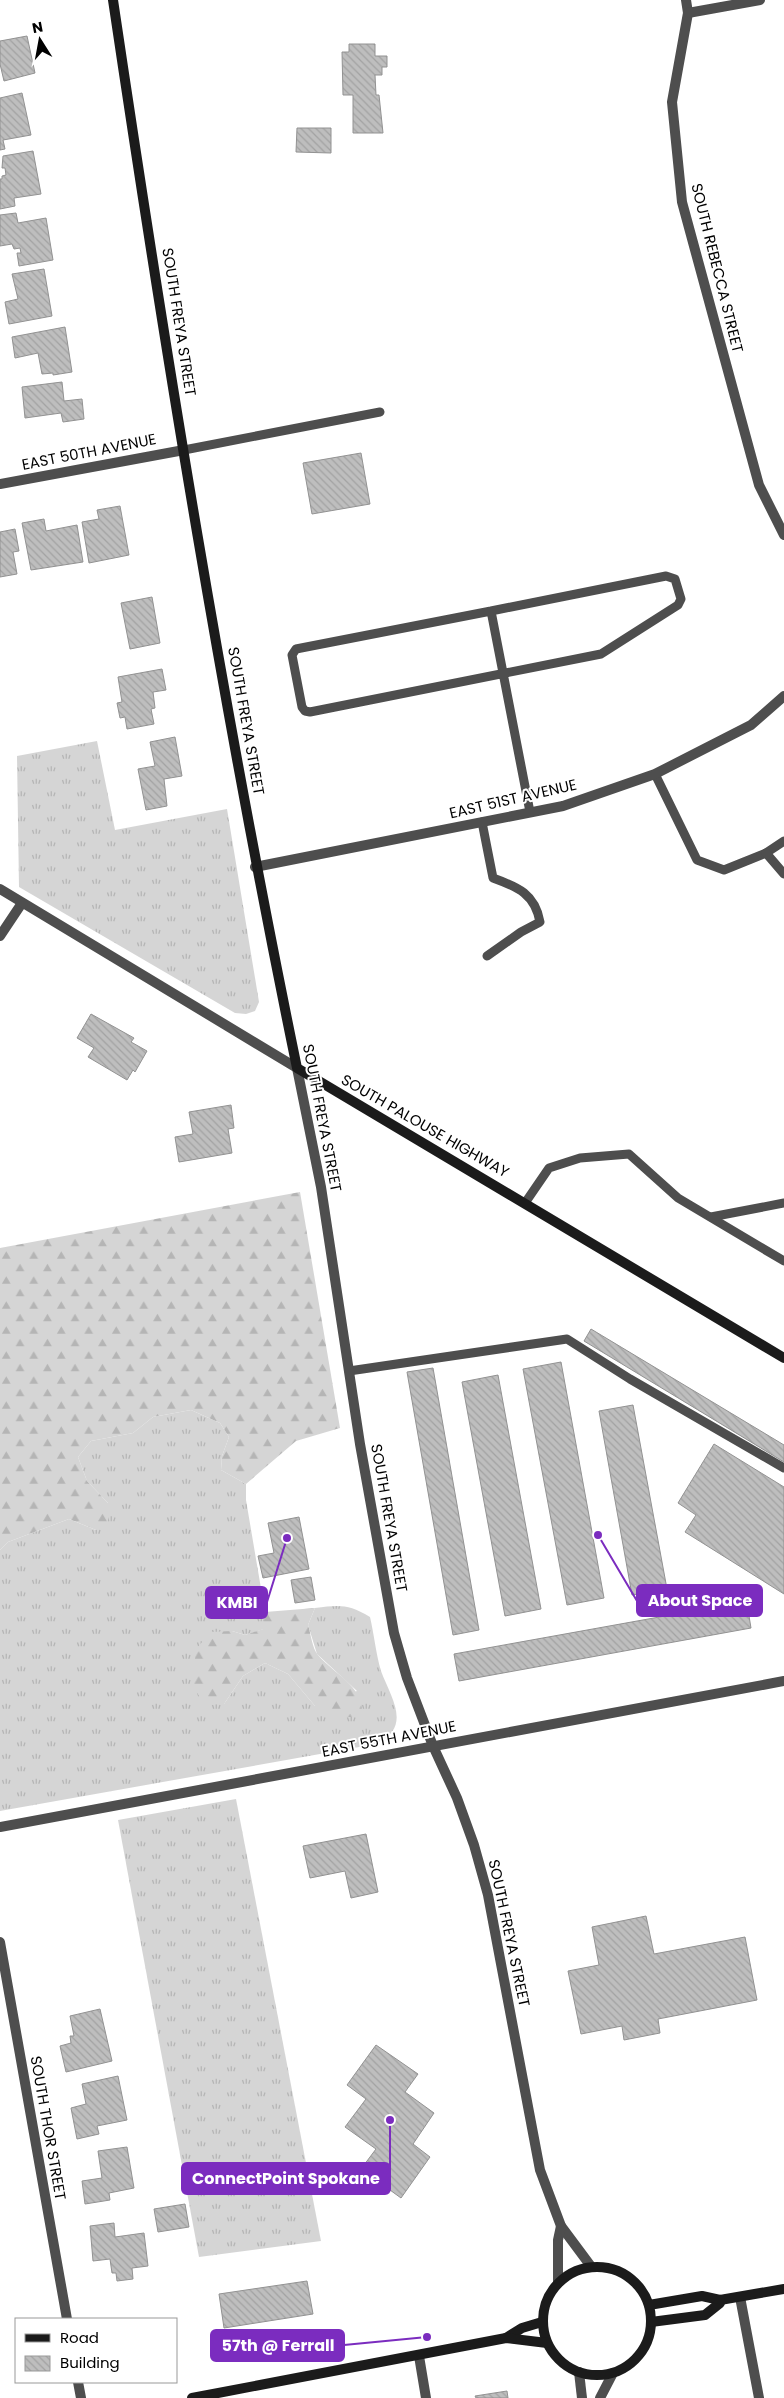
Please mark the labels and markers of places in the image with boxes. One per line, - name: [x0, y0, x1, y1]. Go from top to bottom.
- callout: About Space: [637, 1585, 762, 1616]
- callout: KMBI: [206, 1587, 267, 1618]
- callout: ConnectPoint Spokane: [182, 2163, 390, 2194]
- callout: 57th @ Ferrall: [211, 2330, 344, 2361]

